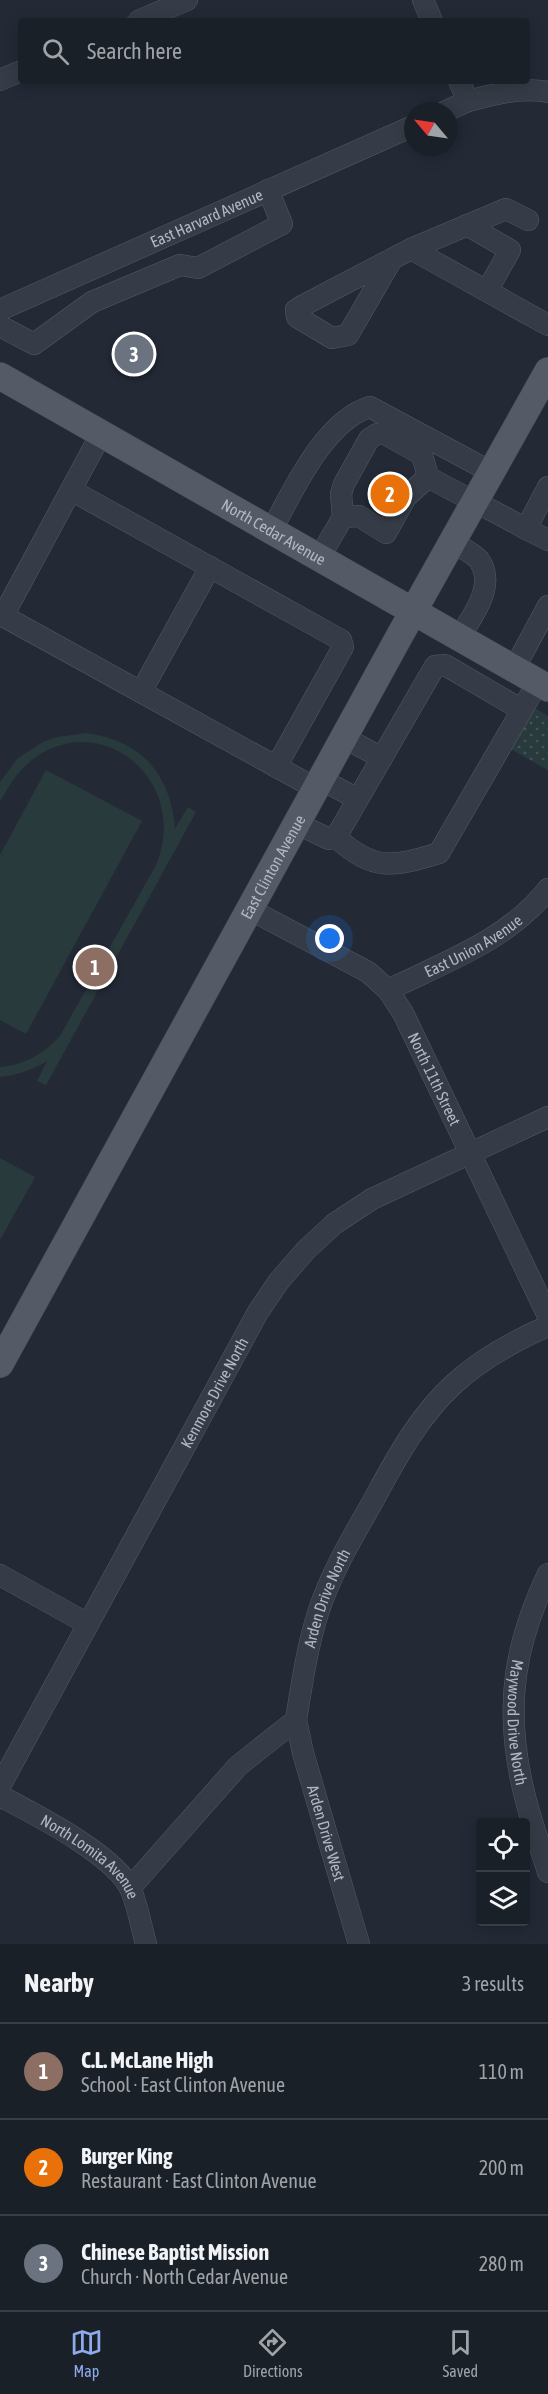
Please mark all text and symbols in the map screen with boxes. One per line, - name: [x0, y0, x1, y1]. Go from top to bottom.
- search box: [18, 18, 530, 84]
- icon: search: [39, 35, 72, 68]
- text: Search here: [87, 38, 182, 64]
- north arrow: [404, 102, 458, 156]
- street label: East Harvard Avenue: [148, 185, 265, 251]
- pin: 3: [114, 332, 154, 376]
- pin: 2: [370, 472, 410, 516]
- street label: North Cedar Avenue: [219, 495, 329, 569]
- street label: East Clinton Avenue: [237, 812, 309, 922]
- street label: East Union Avenue: [422, 911, 525, 981]
- your location: [315, 924, 344, 953]
- pin: 1: [76, 944, 115, 990]
- street label: North 11th Street: [405, 1029, 465, 1129]
- street label: Kenmore Drive North: [177, 1334, 251, 1451]
- street label: Arden Drive North: [300, 1546, 354, 1649]
- street label: Maywood Drive North: [505, 1658, 531, 1787]
- street label: Arden Drive West: [304, 1783, 349, 1883]
- street label: North Lomita Avenue: [38, 1811, 142, 1901]
- map controls: [476, 1818, 530, 1926]
- button: locate: [476, 1818, 530, 1872]
- button: layers: [476, 1872, 530, 1926]
- text: Nearby: [24, 1968, 94, 1998]
- text: 3 results: [462, 1972, 524, 1995]
- text: C.L. McLane High: [81, 2047, 214, 2073]
- text: 1: [39, 2060, 48, 2083]
- text: 110 m: [479, 2060, 524, 2083]
- text: School · East Clinton Avenue: [81, 2073, 285, 2096]
- text: Burger King: [81, 2143, 172, 2169]
- text: 2: [39, 2156, 48, 2179]
- text: 200 m: [479, 2156, 524, 2179]
- text: Restaurant · East Clinton Avenue: [81, 2169, 317, 2192]
- text: Chinese Baptist Mission: [81, 2239, 269, 2265]
- text: 3: [39, 2252, 48, 2275]
- text: 280 m: [479, 2252, 524, 2275]
- text: Church · North Cedar Avenue: [81, 2265, 288, 2288]
- tab: Map: [70, 2326, 103, 2380]
- tab: Directions: [243, 2326, 303, 2380]
- tab: Saved: [443, 2326, 478, 2380]

